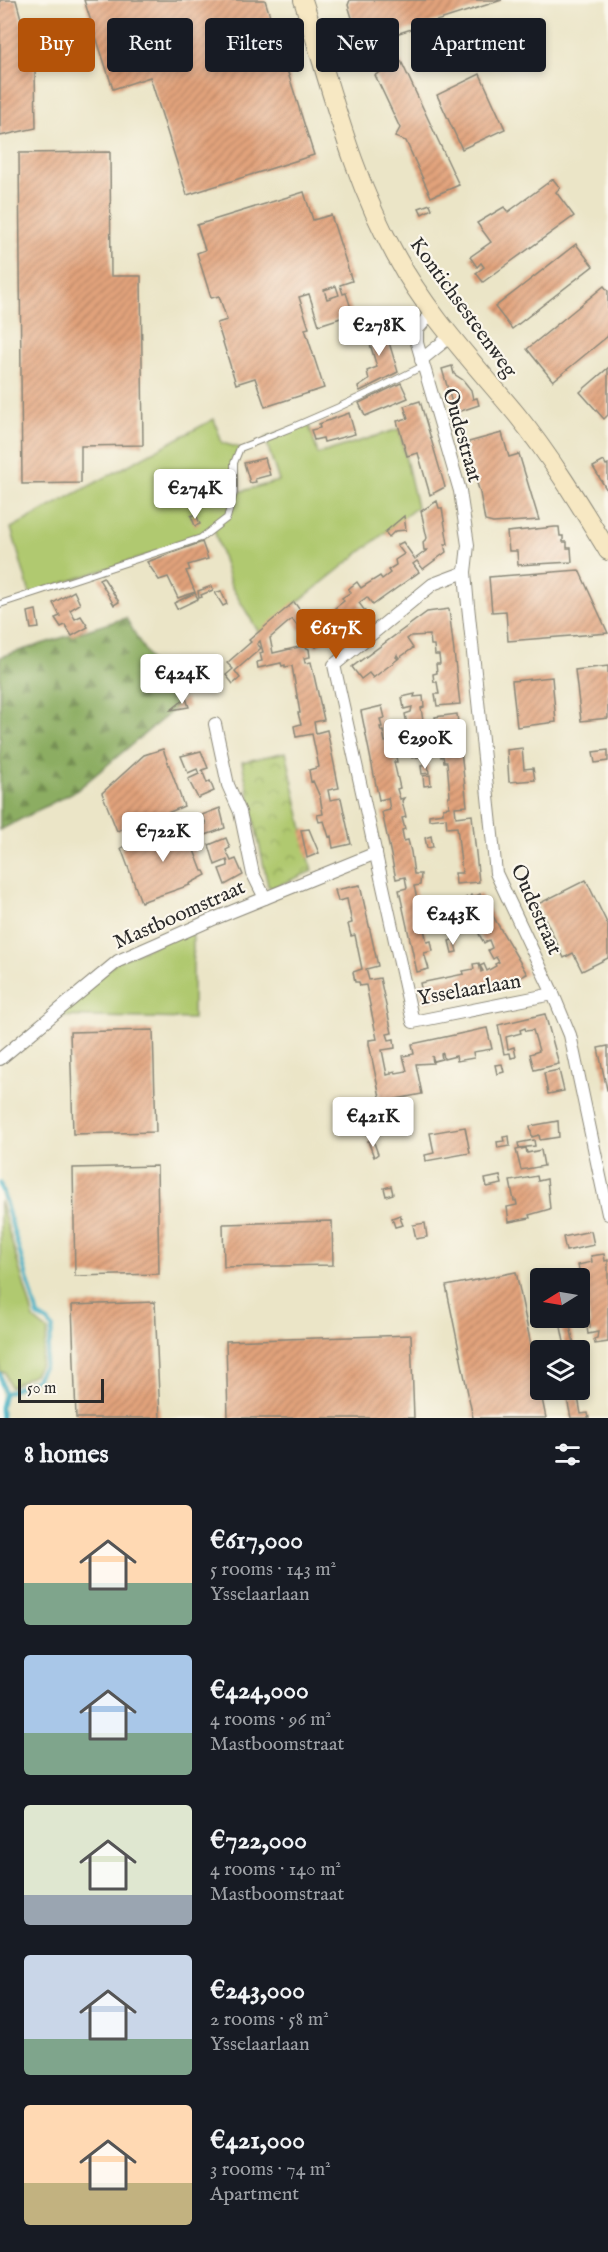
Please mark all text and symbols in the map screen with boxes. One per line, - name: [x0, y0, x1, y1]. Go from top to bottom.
- chip: Buy: [18, 18, 95, 72]
- chip: Rent: [107, 18, 193, 72]
- chip: Filters: [205, 18, 304, 72]
- chip: New: [316, 18, 399, 72]
- chip: Apartment: [411, 18, 546, 72]
- street label: Kontichsesteenweg: [403, 232, 523, 384]
- pin: €278K: [337, 306, 421, 357]
- text: €278K: [353, 313, 405, 338]
- street label: Oudestraat: [435, 385, 488, 486]
- pin: €274K: [153, 469, 237, 520]
- text: €274K: [168, 476, 222, 501]
- pin: €617K: [294, 609, 378, 660]
- text: €617K: [310, 616, 362, 641]
- pin: €424K: [140, 654, 224, 705]
- text: €424K: [154, 661, 210, 686]
- pin: €290K: [383, 719, 467, 770]
- text: €290K: [398, 726, 452, 751]
- pin: €722K: [121, 812, 205, 863]
- text: €722K: [136, 819, 190, 844]
- street label: Oudestraat: [504, 860, 568, 959]
- street label: Mastboomstraat: [110, 874, 250, 956]
- pin: €243K: [411, 895, 495, 946]
- text: €243K: [427, 902, 479, 927]
- street label: Ysselaarlaan: [415, 968, 523, 1013]
- pin: €421K: [331, 1097, 415, 1148]
- text: €421K: [347, 1104, 399, 1129]
- north arrow: [530, 1268, 590, 1328]
- map controls: [530, 1268, 590, 1400]
- button: layers: [530, 1340, 590, 1400]
- scale bar: [18, 1376, 104, 1404]
- text: 50 m: [27, 1379, 56, 1399]
- text: 8 homes: [24, 1438, 109, 1471]
- icon: filters: [551, 1438, 584, 1471]
- text: €617,000: [210, 1524, 303, 1557]
- icon: home: [72, 1529, 144, 1601]
- text: 5 rooms · 143 m²: [210, 1557, 336, 1582]
- text: Ysselaarlaan: [210, 1582, 310, 1607]
- text: €424,000: [210, 1674, 309, 1707]
- icon: home: [72, 1679, 144, 1751]
- text: 4 rooms · 96 m²: [210, 1707, 331, 1732]
- text: Mastboomstraat: [210, 1732, 344, 1757]
- text: €722,000: [210, 1824, 307, 1857]
- icon: home: [72, 1829, 144, 1901]
- text: 4 rooms · 140 m²: [210, 1857, 341, 1882]
- text: Mastboomstraat: [210, 1882, 344, 1907]
- text: €243,000: [210, 1974, 305, 2007]
- icon: home: [72, 1979, 144, 2051]
- text: 2 rooms · 58 m²: [210, 2007, 329, 2032]
- text: Ysselaarlaan: [210, 2032, 310, 2057]
- text: €421,000: [210, 2124, 305, 2157]
- icon: home: [72, 2129, 144, 2201]
- text: 3 rooms · 74 m²: [210, 2157, 331, 2182]
- text: Apartment: [210, 2182, 299, 2207]

